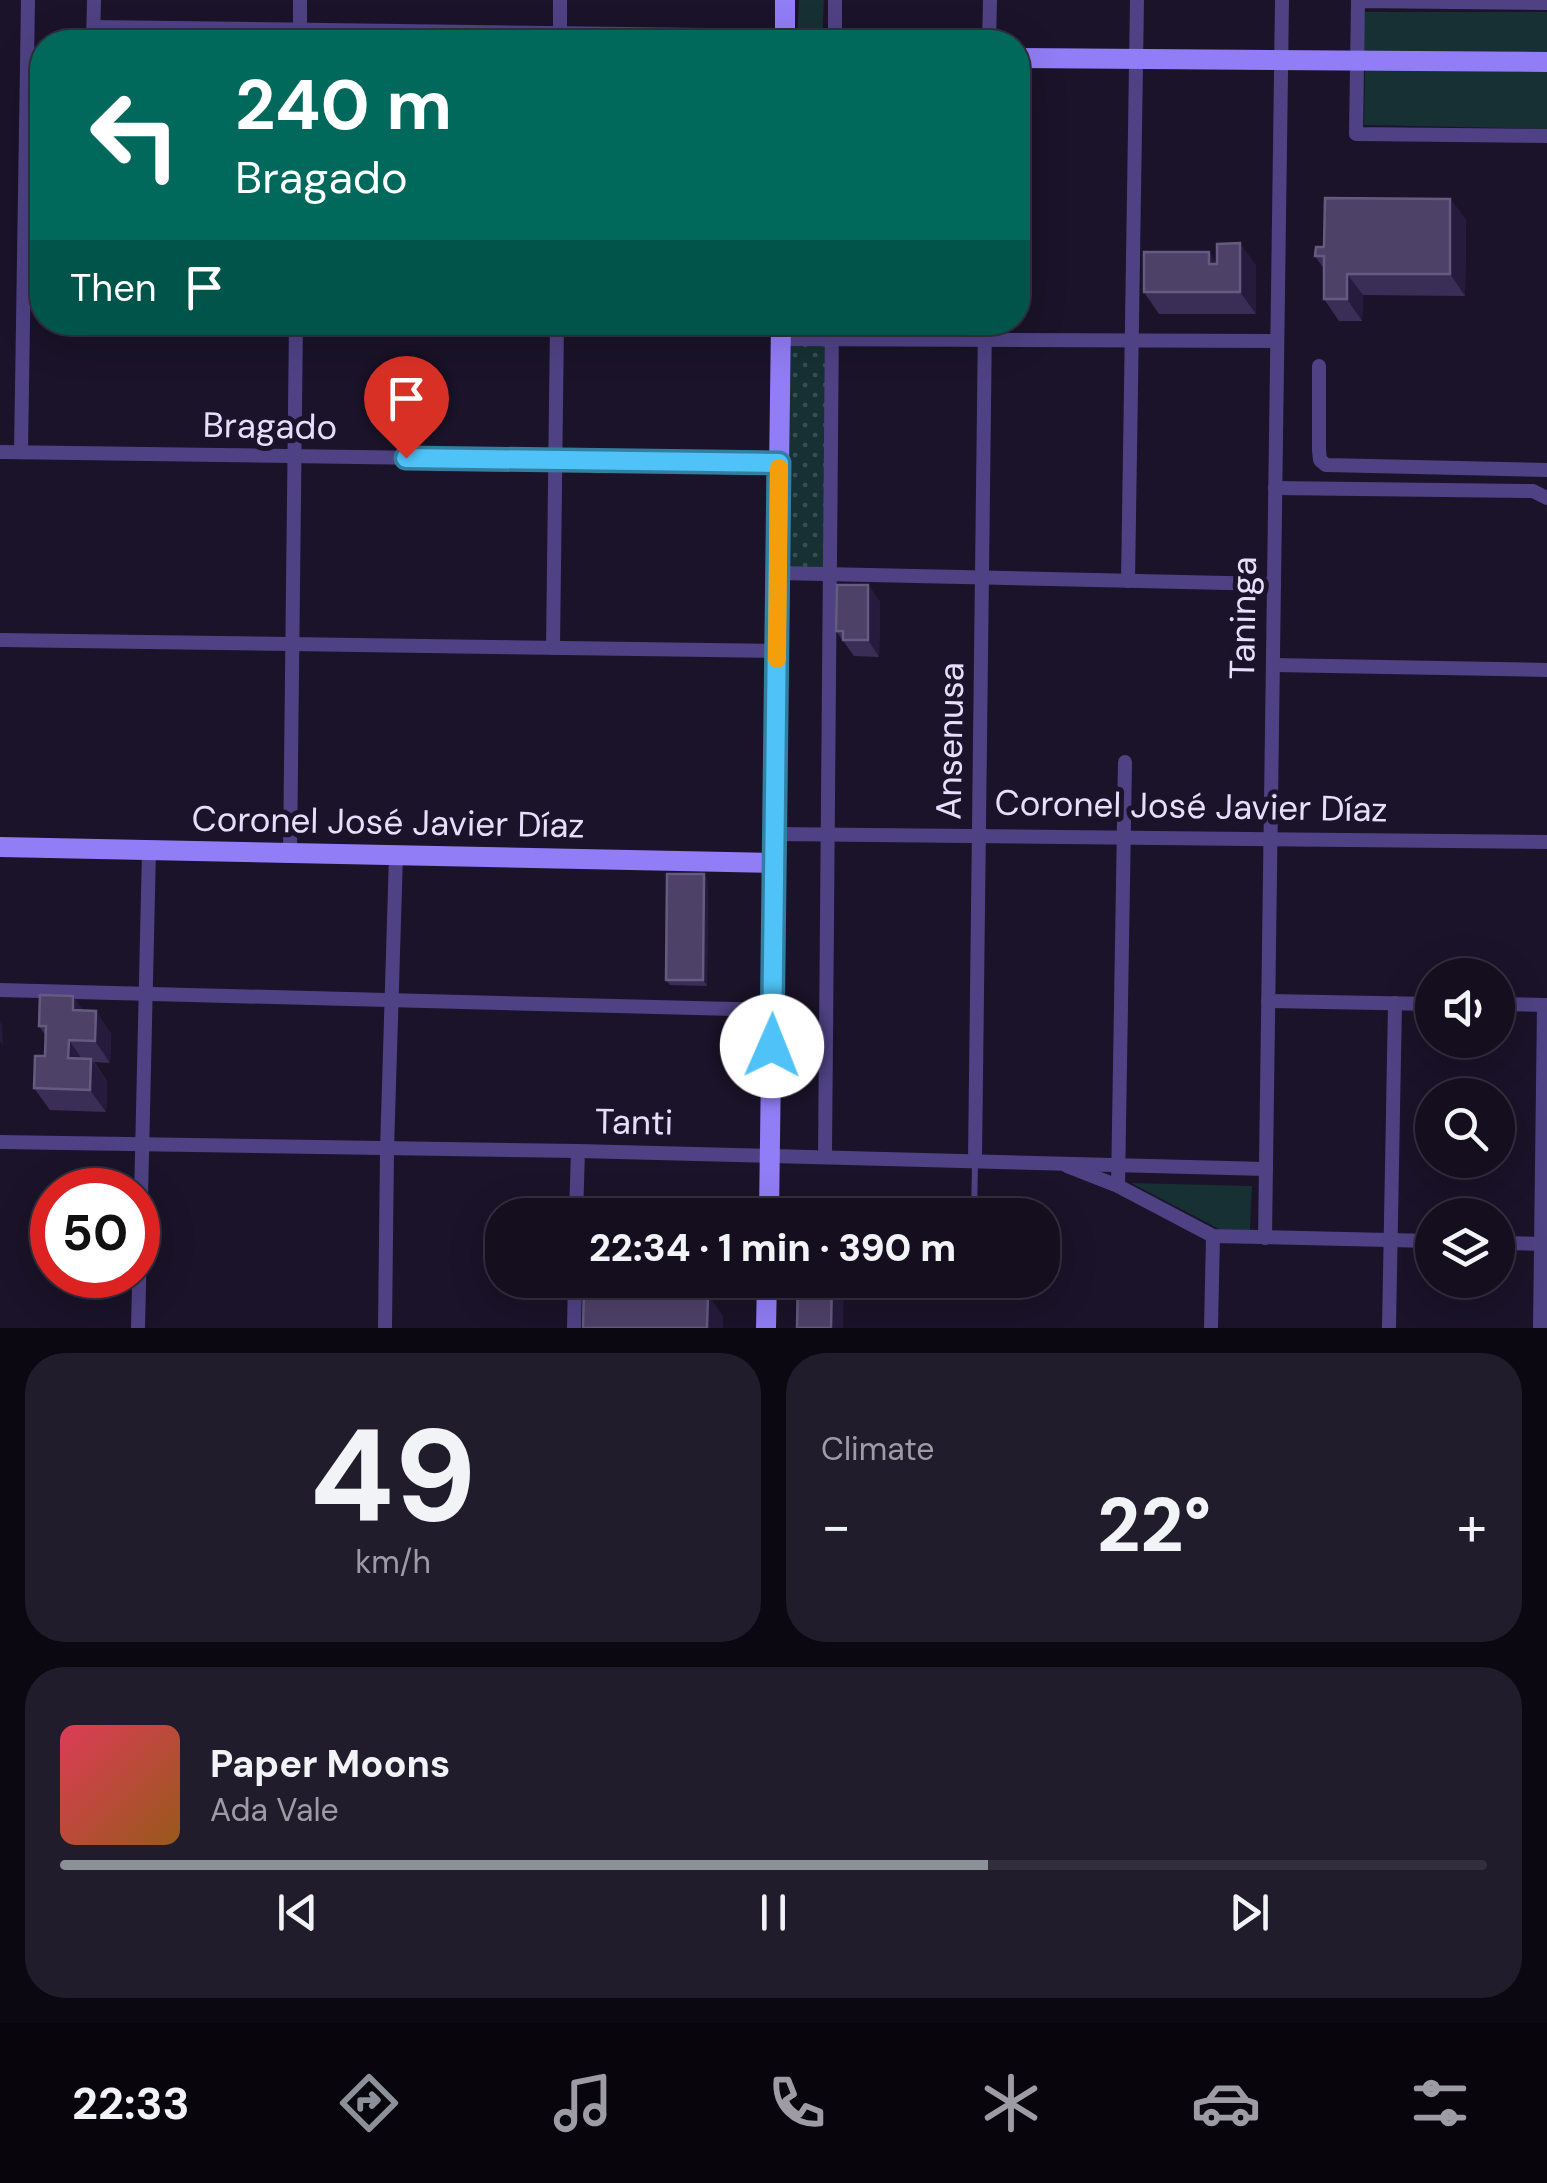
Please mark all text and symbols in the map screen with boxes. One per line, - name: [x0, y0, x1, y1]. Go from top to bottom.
- text: 240 m: [235, 60, 452, 151]
- icon: left: [70, 70, 200, 200]
- text: Bragado: [235, 148, 408, 207]
- icon: arrive: [177, 260, 232, 315]
- text: Then: [70, 263, 157, 313]
- pin: [364, 356, 449, 459]
- icon: arrive: [379, 371, 434, 426]
- street label: Bragado: [202, 402, 338, 450]
- street label: Taninga: [1219, 556, 1267, 680]
- street label: Ansenusa: [926, 662, 974, 820]
- street label: Coronel José Javier Díaz: [994, 780, 1388, 832]
- street label: Coronel José Javier Díaz: [191, 796, 585, 848]
- map controls: [1415, 958, 1515, 1298]
- button: sound: [1415, 958, 1515, 1058]
- position arrow: [720, 994, 824, 1098]
- button: search: [1415, 1078, 1515, 1178]
- street label: Tanti: [594, 1098, 674, 1146]
- speed limit sign: 50: [30, 1168, 160, 1298]
- button: layers: [1415, 1198, 1515, 1298]
- text: 22:34 · 1 min · 390 m: [589, 1223, 956, 1273]
- text: 49: [309, 1391, 477, 1560]
- text: Climate: [821, 1428, 935, 1470]
- text: 22°: [1097, 1477, 1211, 1574]
- text: −: [821, 1490, 851, 1562]
- text: +: [1457, 1490, 1487, 1562]
- text: km/h: [355, 1541, 431, 1583]
- text: Paper Moons: [210, 1739, 450, 1789]
- text: Ada Vale: [210, 1789, 339, 1831]
- icon: previous: [270, 1885, 325, 1940]
- icon: pause: [746, 1885, 801, 1940]
- icon: next: [1222, 1885, 1277, 1940]
- icon: directions: [334, 2068, 404, 2138]
- icon: music: [548, 2068, 618, 2138]
- icon: phone: [762, 2068, 832, 2138]
- icon: climate: [976, 2068, 1046, 2138]
- icon: car: [1191, 2068, 1261, 2138]
- icon: filters: [1405, 2068, 1475, 2138]
- text: 22:33: [72, 2074, 190, 2133]

